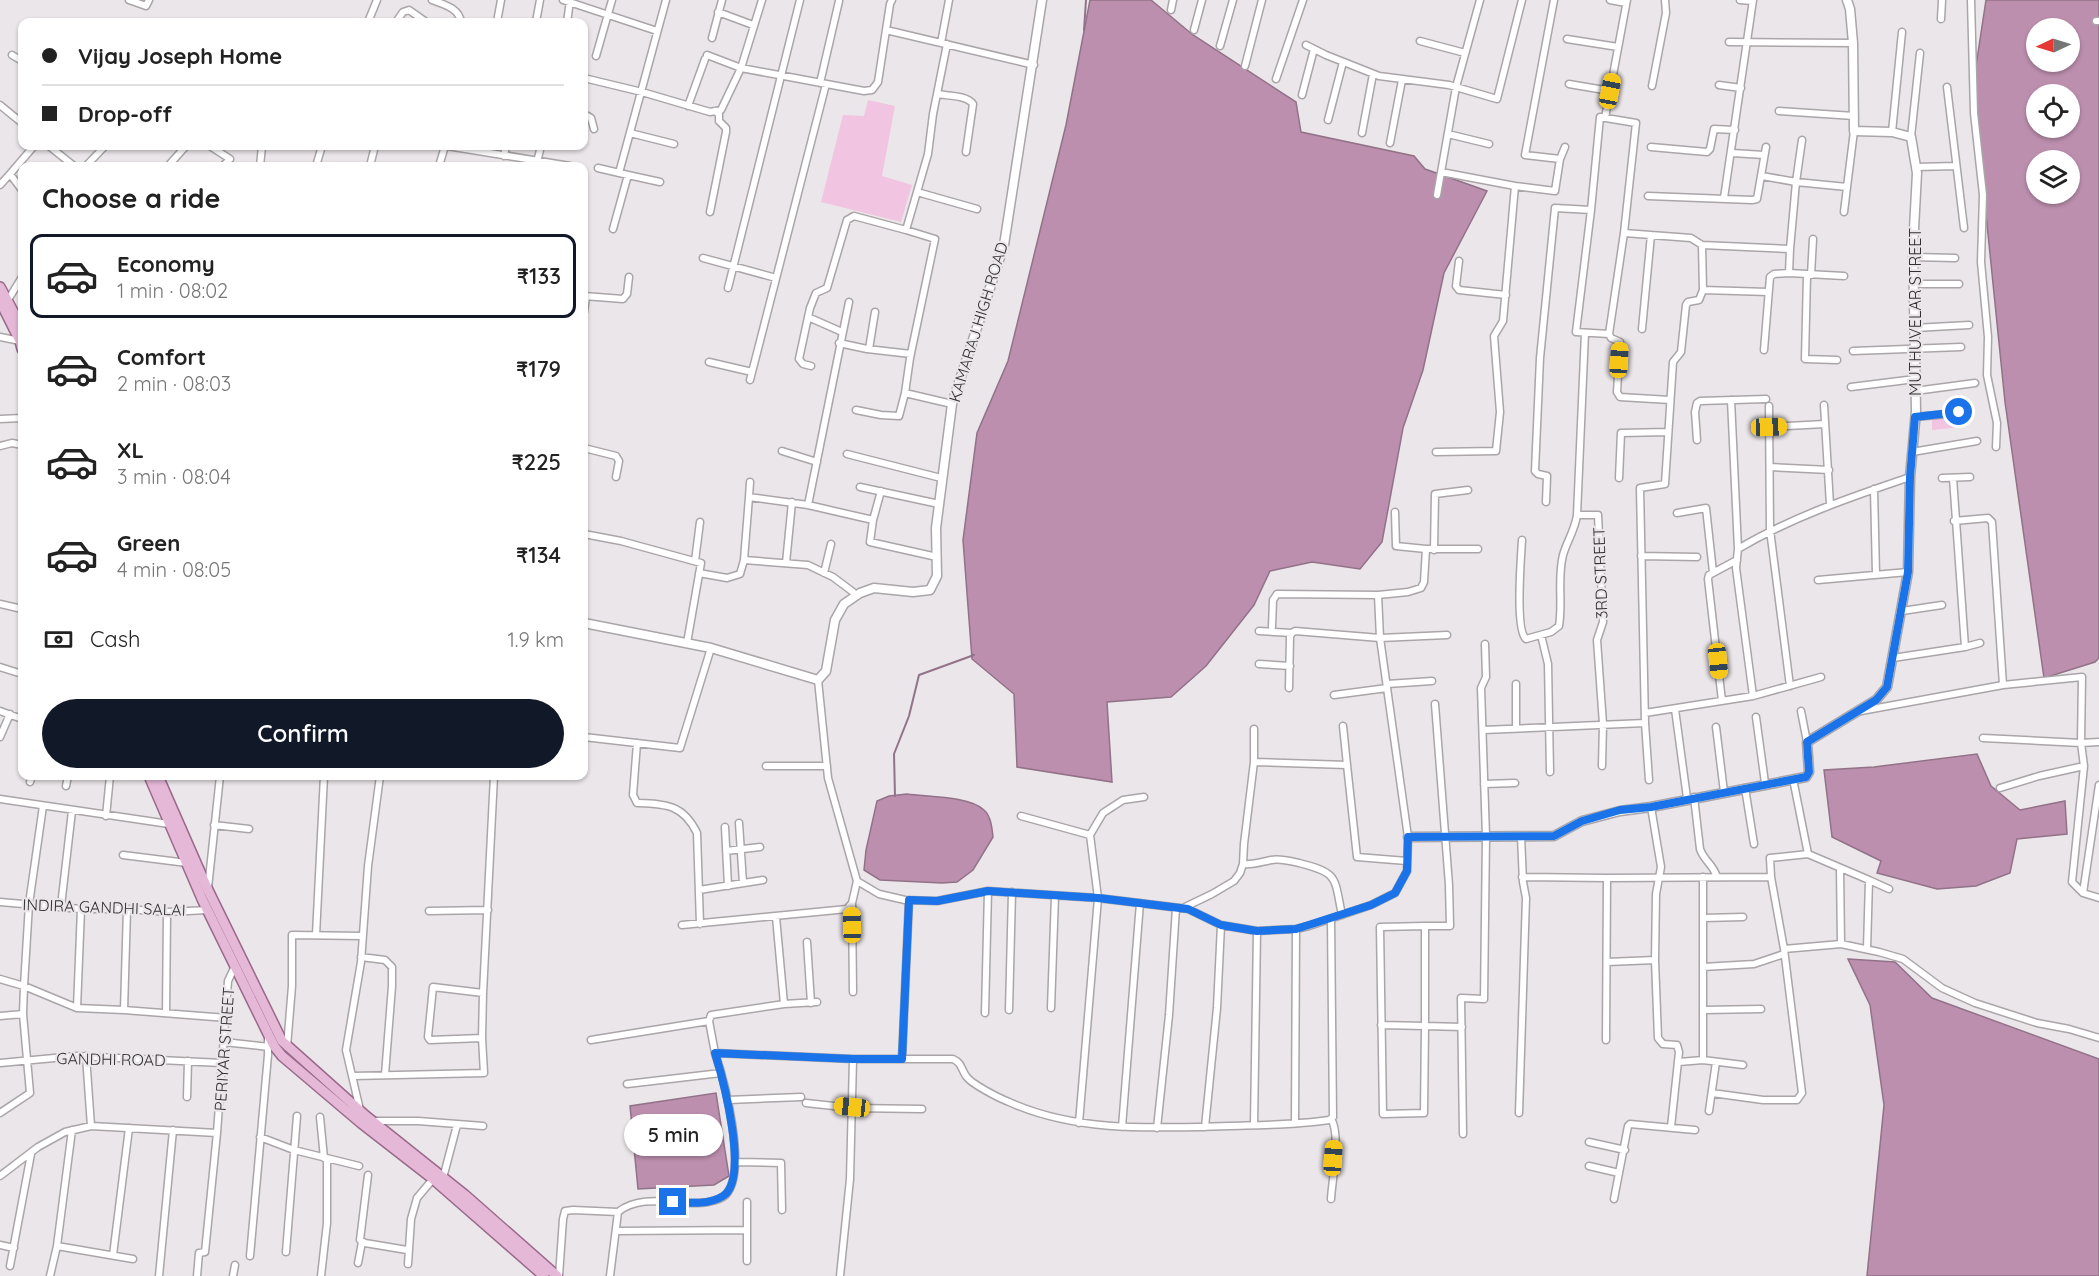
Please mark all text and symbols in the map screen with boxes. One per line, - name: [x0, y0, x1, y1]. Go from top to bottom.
- north arrow: [2026, 18, 2080, 72]
- map controls: [2026, 18, 2080, 204]
- text: Vijay Joseph Home: [78, 42, 282, 70]
- car: [1598, 72, 1622, 110]
- button: locate: [2026, 84, 2080, 138]
- text: Drop-off: [78, 100, 172, 128]
- button: layers: [2026, 150, 2080, 204]
- text: Choose a ride: [42, 181, 220, 215]
- street label: MUTHUVELAR STREET: [1905, 228, 1925, 396]
- street label: KAMARAJ HIGH ROAD: [944, 239, 1012, 405]
- icon: car: [45, 249, 99, 303]
- text: Economy: [117, 250, 215, 278]
- text: ₹133: [517, 262, 561, 290]
- text: 1 min · 08:02: [117, 278, 228, 303]
- car: [1609, 341, 1629, 379]
- icon: car: [45, 342, 99, 396]
- text: Comfort: [117, 343, 206, 371]
- text: ₹179: [516, 355, 561, 383]
- text: 2 min · 08:03: [117, 371, 231, 396]
- route start: [1945, 398, 1972, 425]
- car: [1751, 417, 1787, 437]
- icon: car: [45, 435, 99, 489]
- text: XL: [117, 436, 144, 464]
- text: ₹225: [511, 448, 561, 476]
- text: 3 min · 08:04: [117, 464, 231, 489]
- street label: 3RD STREET: [1588, 526, 1612, 619]
- icon: car: [45, 528, 99, 582]
- text: Green: [117, 529, 180, 557]
- text: ₹134: [516, 541, 561, 569]
- text: 4 min · 08:05: [117, 557, 231, 582]
- icon: cash: [42, 623, 75, 656]
- text: Cash: [90, 625, 141, 653]
- text: 1.9 km: [507, 627, 564, 652]
- car: [1707, 642, 1729, 680]
- button: Confirm: [42, 699, 564, 768]
- street label: INDIRA GANDHI SALAI: [22, 894, 186, 920]
- car: [843, 907, 861, 943]
- street label: PERIYAR STREET: [210, 986, 238, 1112]
- street label: GANDHI ROAD: [56, 1048, 166, 1070]
- car: [833, 1096, 871, 1118]
- callout: 5 min: [624, 1115, 722, 1157]
- text: 5 min: [648, 1122, 699, 1147]
- car: [1323, 1139, 1343, 1177]
- route end: [659, 1188, 686, 1215]

